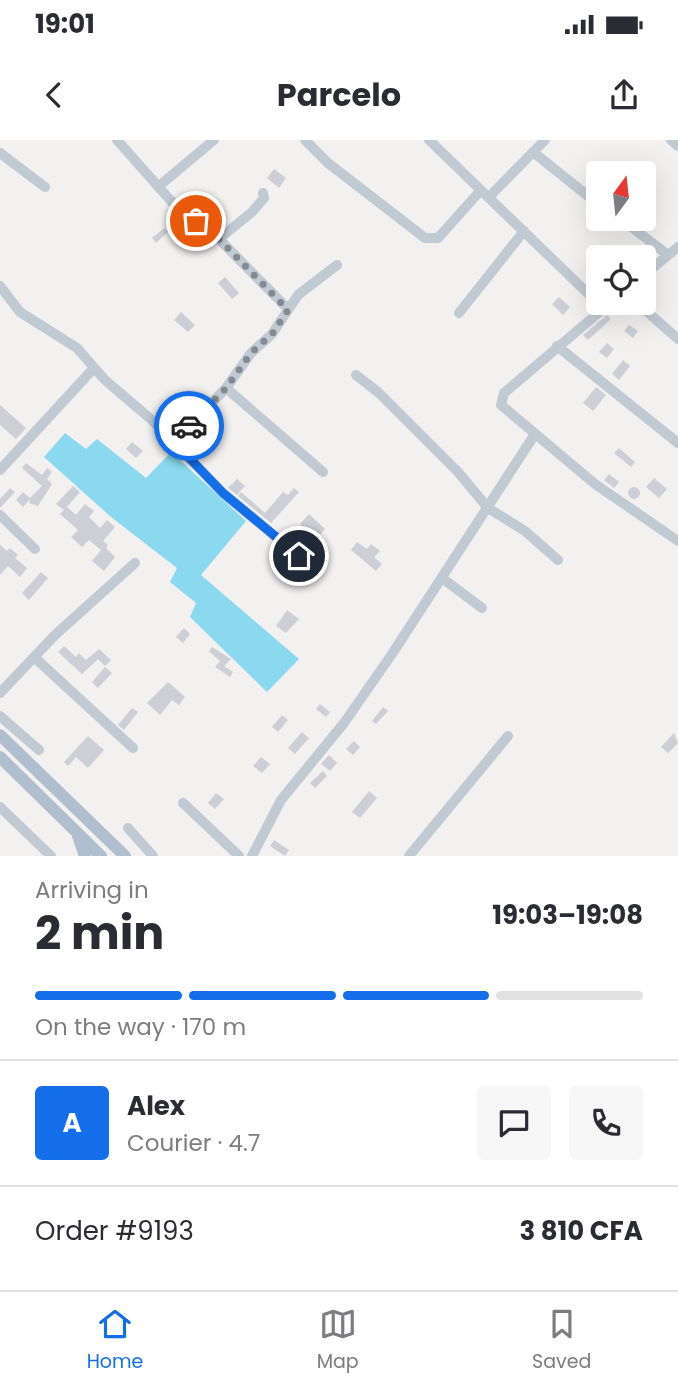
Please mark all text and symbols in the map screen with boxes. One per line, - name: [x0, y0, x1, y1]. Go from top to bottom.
- text: 19:01: [35, 6, 95, 42]
- text: Parcelo: [277, 72, 401, 117]
- icon: back: [35, 76, 73, 114]
- icon: share: [605, 76, 643, 114]
- north arrow: [586, 161, 656, 231]
- map controls: [586, 161, 656, 315]
- pin: [166, 191, 226, 251]
- icon: bag: [177, 202, 215, 240]
- button: locate: [586, 245, 656, 315]
- courier: [154, 391, 224, 461]
- icon: car: [170, 407, 208, 445]
- pin: [269, 526, 329, 586]
- icon: home: [280, 537, 318, 575]
- text: Arriving in: [35, 874, 149, 906]
- text: 19:03–19:08: [492, 897, 643, 933]
- text: 2 min: [35, 901, 164, 965]
- text: On the way · 170 m: [35, 1011, 246, 1043]
- button: chat: [477, 1086, 551, 1160]
- button: phone: [569, 1086, 643, 1160]
- text: Alex: [127, 1088, 185, 1124]
- text: A: [62, 1105, 82, 1141]
- text: Courier · 4.7: [127, 1127, 260, 1159]
- text: Order #9193: [35, 1213, 194, 1249]
- text: 3 810 CFA: [519, 1213, 643, 1249]
- tab: Home: [87, 1305, 143, 1376]
- tab: Map: [317, 1305, 359, 1376]
- tab: Saved: [532, 1305, 591, 1376]

